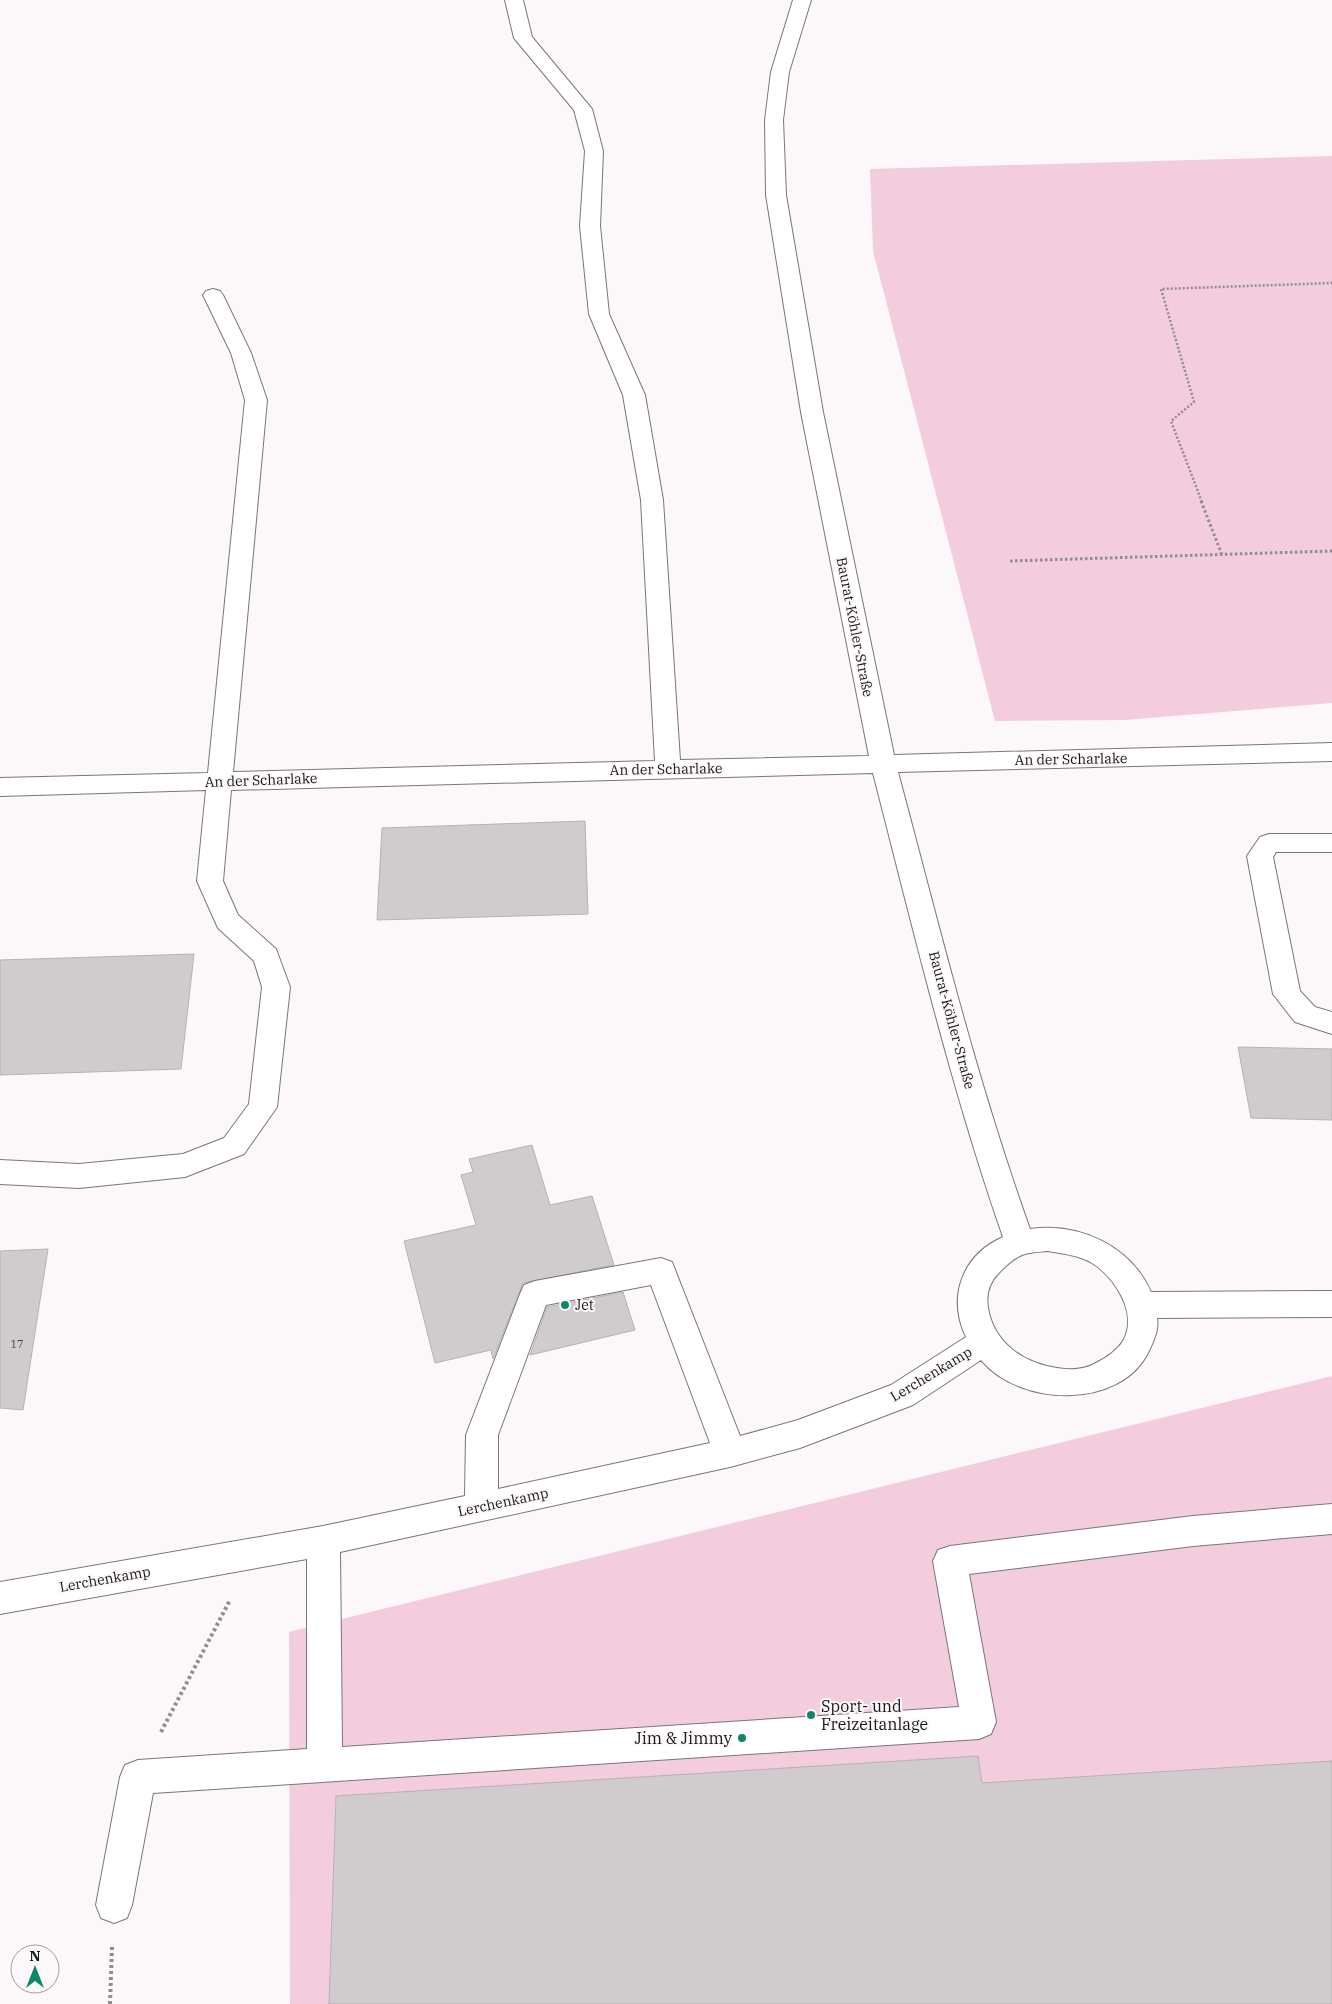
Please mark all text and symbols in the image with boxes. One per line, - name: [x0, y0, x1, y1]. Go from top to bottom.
- street label: Baurat-Köhler-Straße: [833, 556, 877, 698]
- street label: An der Scharlake: [1015, 749, 1127, 769]
- street label: An der Scharlake: [610, 759, 722, 779]
- street label: An der Scharlake: [204, 769, 318, 791]
- street label: Baurat-Köhler-Straße: [925, 949, 979, 1091]
- place label: Jet: [575, 1296, 594, 1314]
- marker: Jet: [559, 1299, 571, 1311]
- house number: 17: [10, 1337, 24, 1351]
- street label: Lerchenkamp: [887, 1343, 975, 1405]
- street label: Lerchenkamp: [456, 1484, 550, 1520]
- street label: Lerchenkamp: [58, 1562, 152, 1596]
- place label: Sport- und Freizeitanlage: [821, 1696, 928, 1734]
- marker: Sport- und Freizeitanlage: [805, 1709, 817, 1721]
- place label: Jim & Jimmy: [634, 1728, 732, 1748]
- marker: Jim & Jimmy: [736, 1732, 748, 1744]
- north arrow: [10, 1944, 60, 1994]
- text: N: [29, 1947, 41, 1965]

